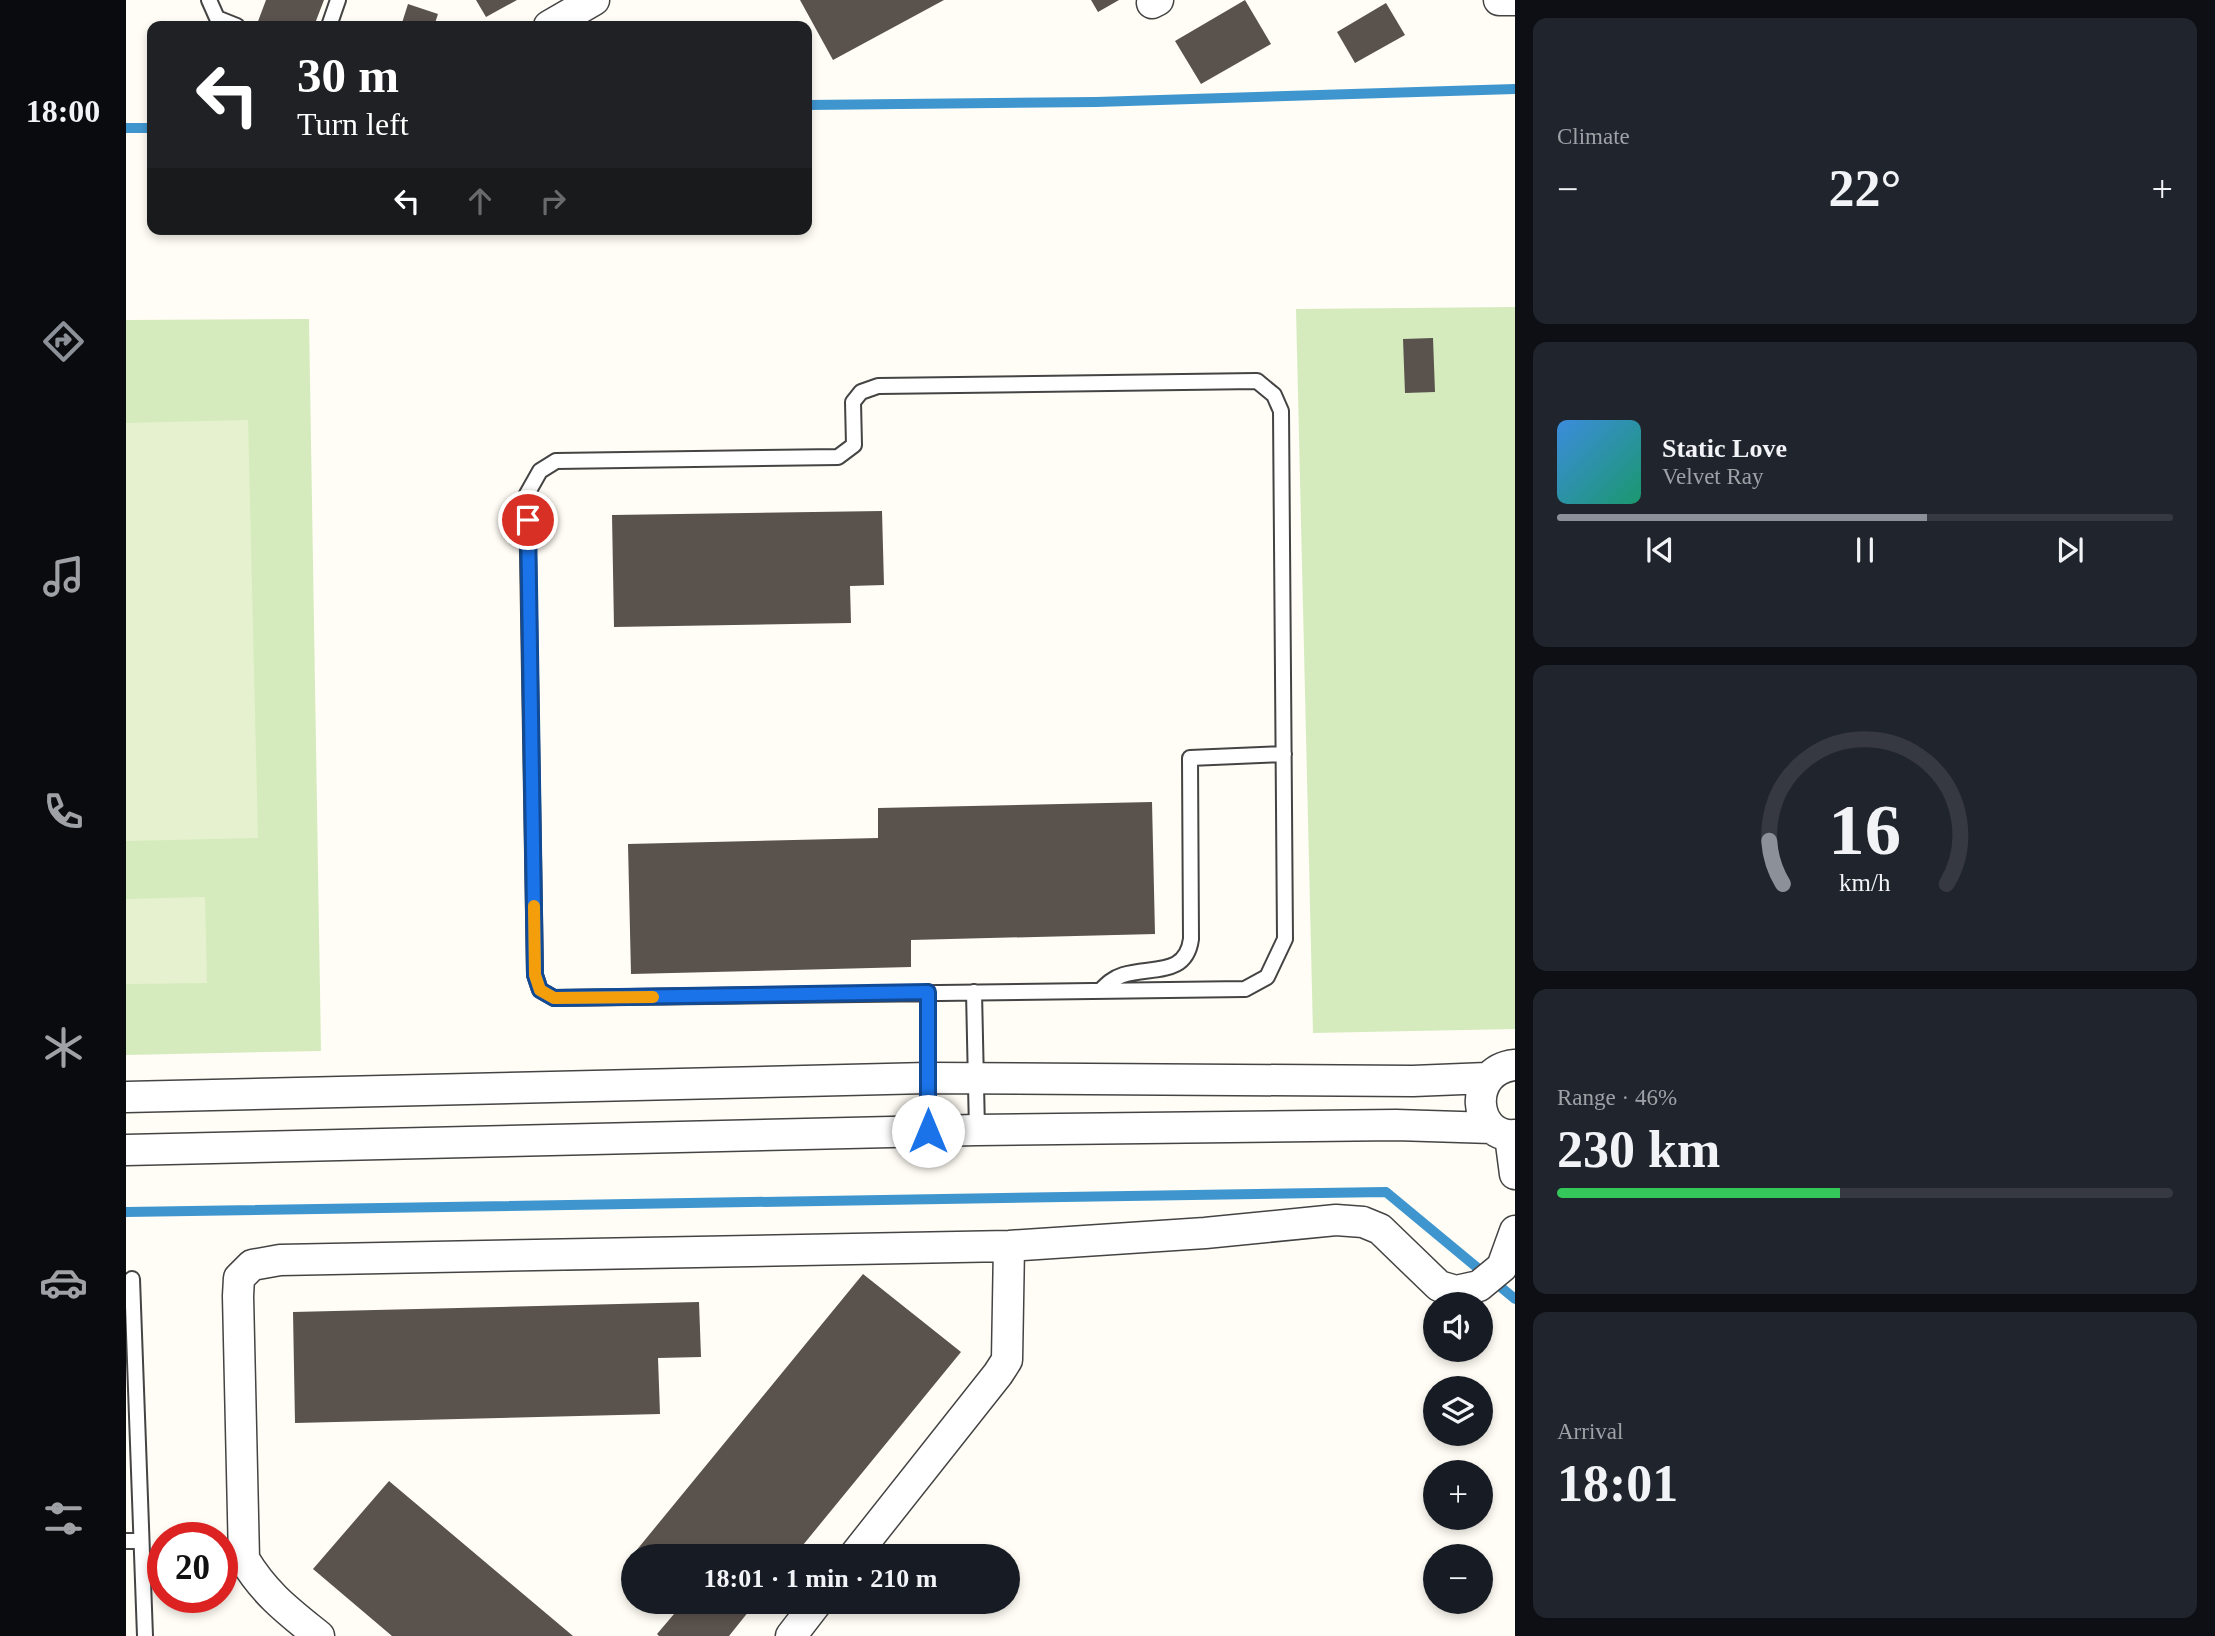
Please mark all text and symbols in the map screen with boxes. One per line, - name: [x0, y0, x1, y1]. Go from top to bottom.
- text: 30 m: [297, 48, 399, 103]
- icon: left: [182, 49, 273, 140]
- text: 18:00: [26, 93, 100, 129]
- text: Turn left: [297, 106, 409, 142]
- text: Climate: [1557, 124, 1630, 149]
- text: 22°: [1829, 160, 1901, 217]
- text: −: [1557, 168, 1578, 210]
- text: +: [2152, 168, 2173, 210]
- icon: left: [388, 182, 426, 220]
- icon: ahead: [461, 182, 499, 220]
- icon: right: [534, 182, 572, 220]
- icon: directions: [39, 317, 88, 366]
- text: Static Love: [1662, 434, 1787, 463]
- text: Velvet Ray: [1662, 464, 1764, 489]
- pin: [498, 490, 558, 550]
- icon: arrive: [509, 501, 547, 539]
- icon: previous: [1641, 531, 1679, 569]
- icon: pause: [1846, 531, 1884, 569]
- icon: next: [2051, 531, 2089, 569]
- icon: music: [39, 552, 88, 601]
- icon: phone: [39, 787, 88, 836]
- text: 16: [1829, 789, 1901, 870]
- text: km/h: [1839, 869, 1891, 896]
- icon: climate: [39, 1023, 88, 1072]
- text: Range · 46%: [1557, 1085, 1677, 1110]
- position arrow: [891, 1094, 965, 1168]
- text: 230 km: [1557, 1121, 1720, 1178]
- icon: car: [39, 1258, 88, 1307]
- map controls: [1423, 1292, 1493, 1614]
- button: sound: [1423, 1292, 1493, 1362]
- button: layers: [1423, 1376, 1493, 1446]
- text: Arrival: [1557, 1419, 1623, 1444]
- text: 18:01: [1557, 1455, 1678, 1512]
- button: +: [1423, 1460, 1493, 1530]
- icon: filters: [39, 1494, 88, 1543]
- speed limit sign: 20: [147, 1522, 238, 1613]
- button: −: [1423, 1544, 1493, 1614]
- text: 18:01 · 1 min · 210 m: [704, 1564, 938, 1593]

